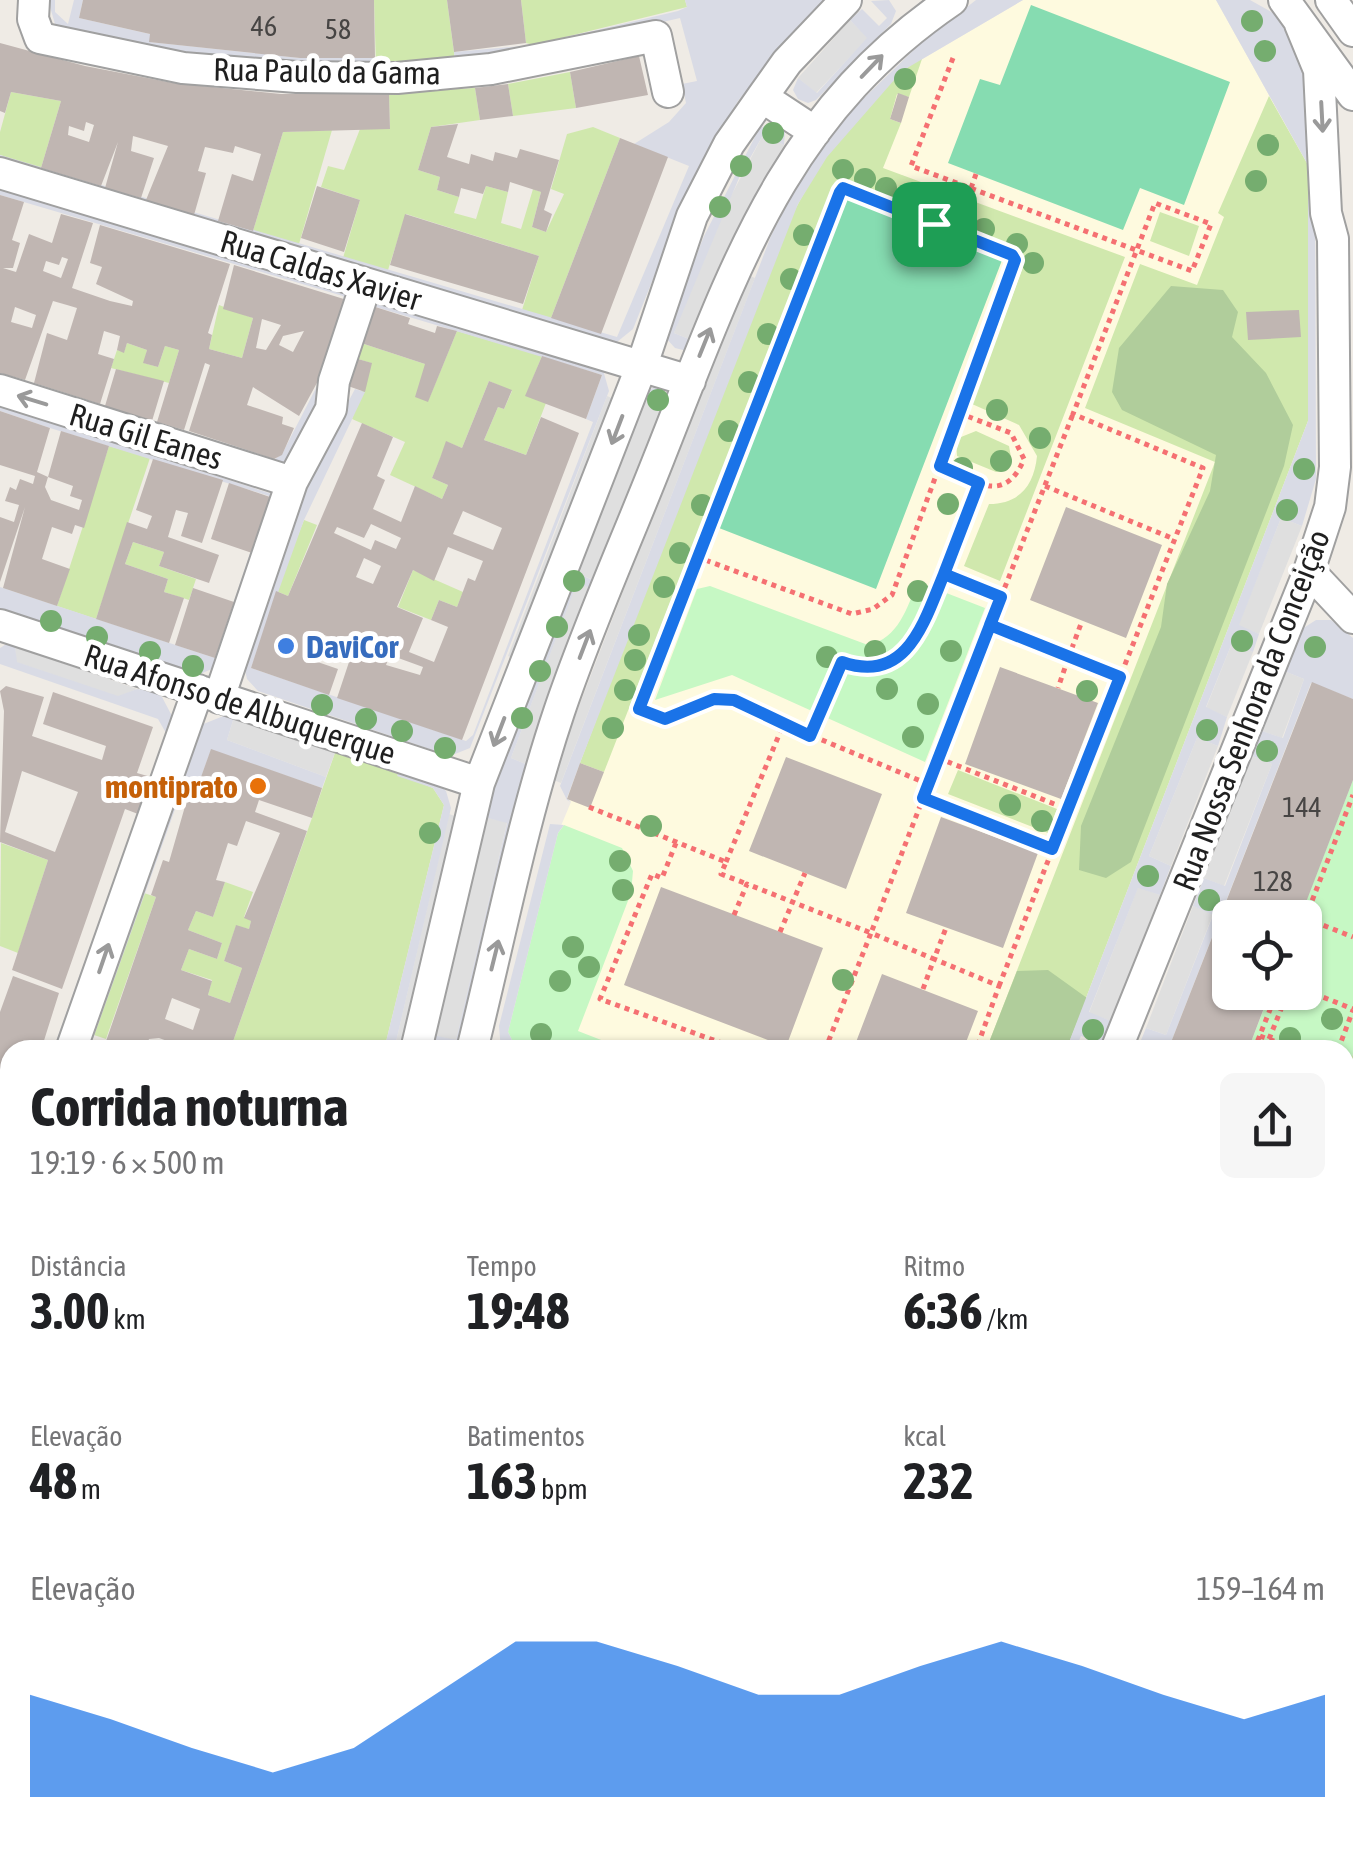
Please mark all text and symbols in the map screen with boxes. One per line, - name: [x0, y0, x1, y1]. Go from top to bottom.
- house number: 46: [251, 10, 277, 42]
- house number: 58: [325, 13, 351, 45]
- street label: Rua Paulo da Gama: [213, 51, 441, 91]
- one-way arrow: [860, 55, 884, 79]
- one-way arrow: [1313, 101, 1332, 133]
- pin: [892, 182, 977, 267]
- icon: arrive: [907, 197, 962, 252]
- street label: Rua Caldas Xavier: [216, 222, 426, 318]
- one-way arrow: [698, 327, 716, 357]
- one-way arrow: [17, 390, 48, 408]
- street label: Rua Gil Eanes: [65, 395, 227, 477]
- one-way arrow: [607, 413, 625, 444]
- street label: Rua Nossa Senhora da Conceição: [1165, 524, 1337, 896]
- place label: DaviCor: [306, 628, 399, 665]
- one-way arrow: [578, 629, 596, 659]
- marker: DaviCor: [275, 635, 297, 657]
- street label: Rua Afonso de Albuquerque: [80, 636, 400, 772]
- one-way arrow: [488, 717, 506, 747]
- place label: montiprato: [105, 768, 238, 805]
- marker: montiprato: [247, 775, 269, 797]
- house number: 144: [1282, 791, 1322, 823]
- house number: 128: [1253, 865, 1293, 897]
- map controls: [1212, 900, 1322, 1010]
- button: locate: [1212, 900, 1322, 1010]
- one-way arrow: [487, 940, 505, 972]
- one-way arrow: [96, 943, 114, 975]
- button: share: [1220, 1073, 1325, 1178]
- text: Corrida noturna: [30, 1075, 348, 1138]
- text: 19:19 · 6 × 500 m: [30, 1144, 224, 1181]
- text: Distância: [30, 1250, 127, 1282]
- text: Tempo: [467, 1250, 537, 1282]
- text: Ritmo: [903, 1250, 965, 1282]
- text: 3.00: [30, 1282, 109, 1340]
- text: 19:48: [467, 1282, 570, 1340]
- text: 6:36: [903, 1282, 983, 1340]
- text: km: [109, 1303, 146, 1335]
- text: /km: [983, 1303, 1029, 1335]
- text: Elevação: [30, 1420, 122, 1452]
- text: Batimentos: [467, 1420, 585, 1452]
- text: kcal: [903, 1420, 946, 1452]
- text: 48: [30, 1452, 77, 1510]
- text: 163: [467, 1452, 537, 1510]
- text: 232: [903, 1452, 974, 1510]
- text: m: [77, 1473, 101, 1505]
- text: bpm: [537, 1473, 588, 1505]
- text: Elevação: [30, 1570, 136, 1607]
- text: 159–164 m: [1196, 1570, 1325, 1607]

